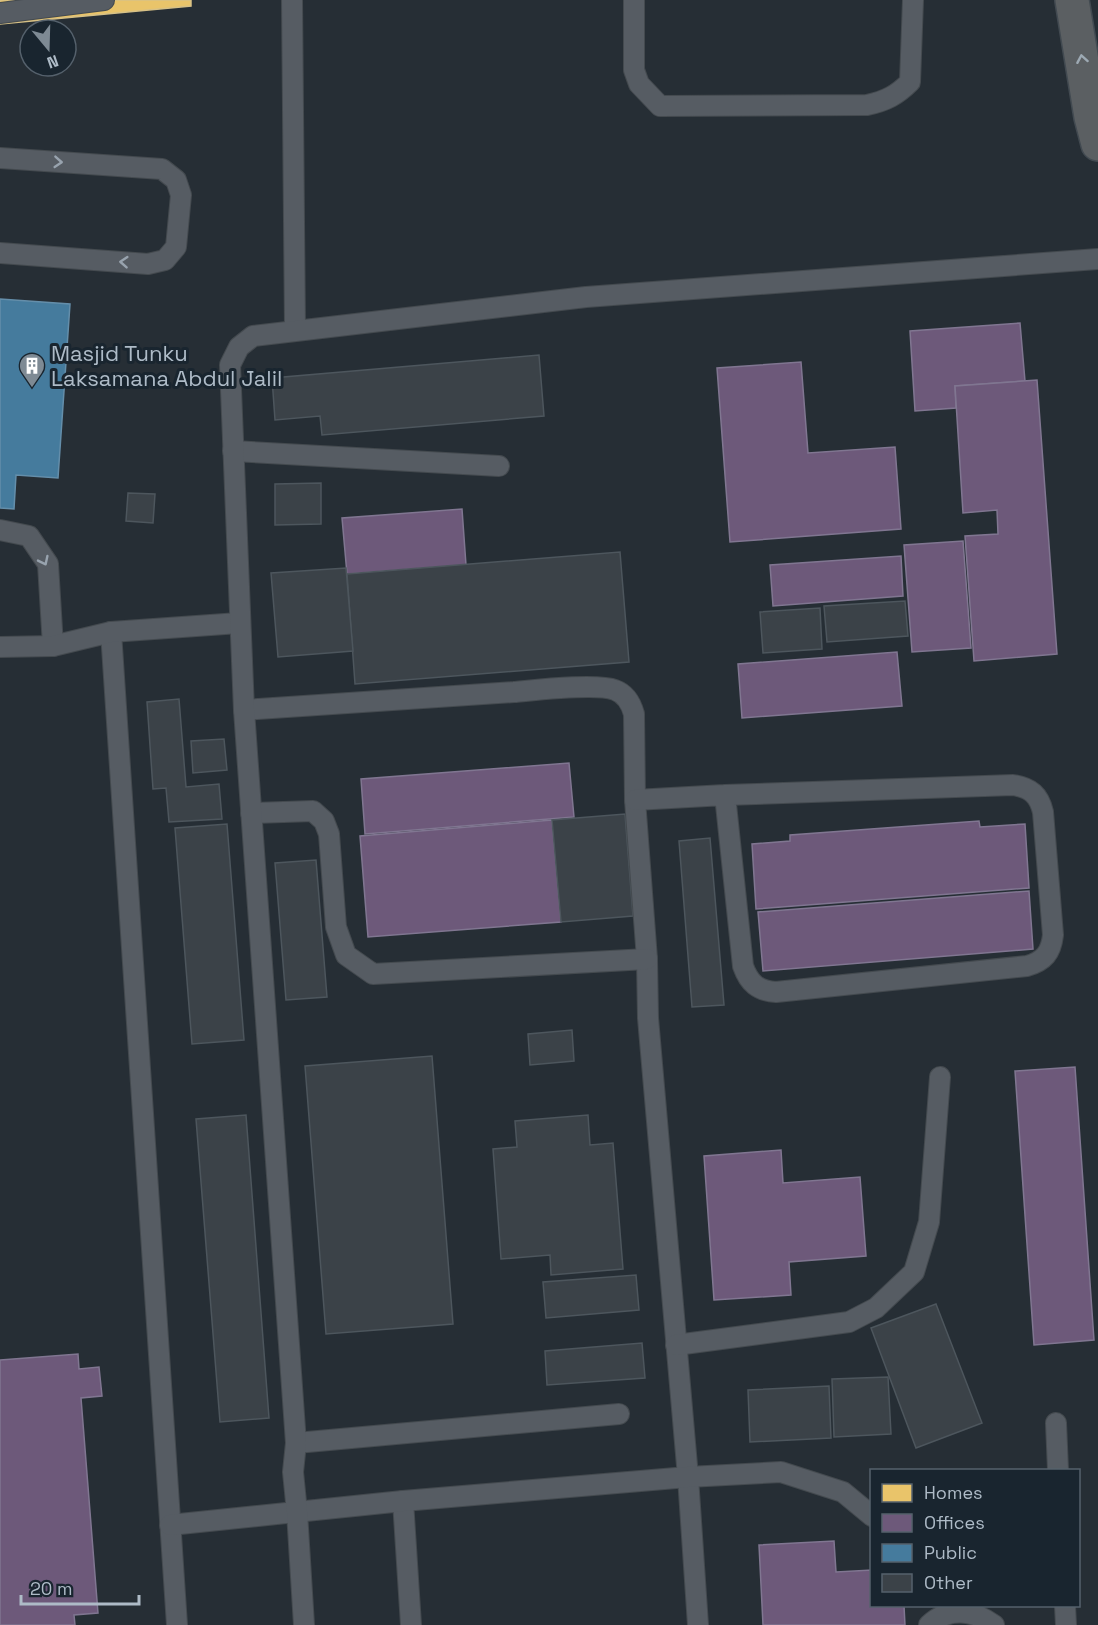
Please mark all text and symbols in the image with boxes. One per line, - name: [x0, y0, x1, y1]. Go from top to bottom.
- north arrow: [18, 18, 78, 78]
- text: N: [44, 50, 61, 73]
- one-way arrow: [1076, 55, 1088, 64]
- one-way arrow: [54, 155, 63, 168]
- one-way arrow: [119, 256, 129, 269]
- place label: Masjid Tunku Laksamana Abdul Jalil: [51, 339, 282, 392]
- building icon: Masjid Tunku Laksamana Abdul Jalil: [17, 351, 47, 389]
- one-way arrow: [36, 555, 48, 566]
- legend: [870, 1469, 1080, 1607]
- text: Homes: [924, 1481, 983, 1504]
- text: Offices: [924, 1511, 985, 1534]
- text: Public: [924, 1541, 977, 1564]
- scale bar: [21, 1568, 140, 1606]
- text: Other: [924, 1571, 973, 1594]
- text: 20 m: [30, 1577, 73, 1600]

